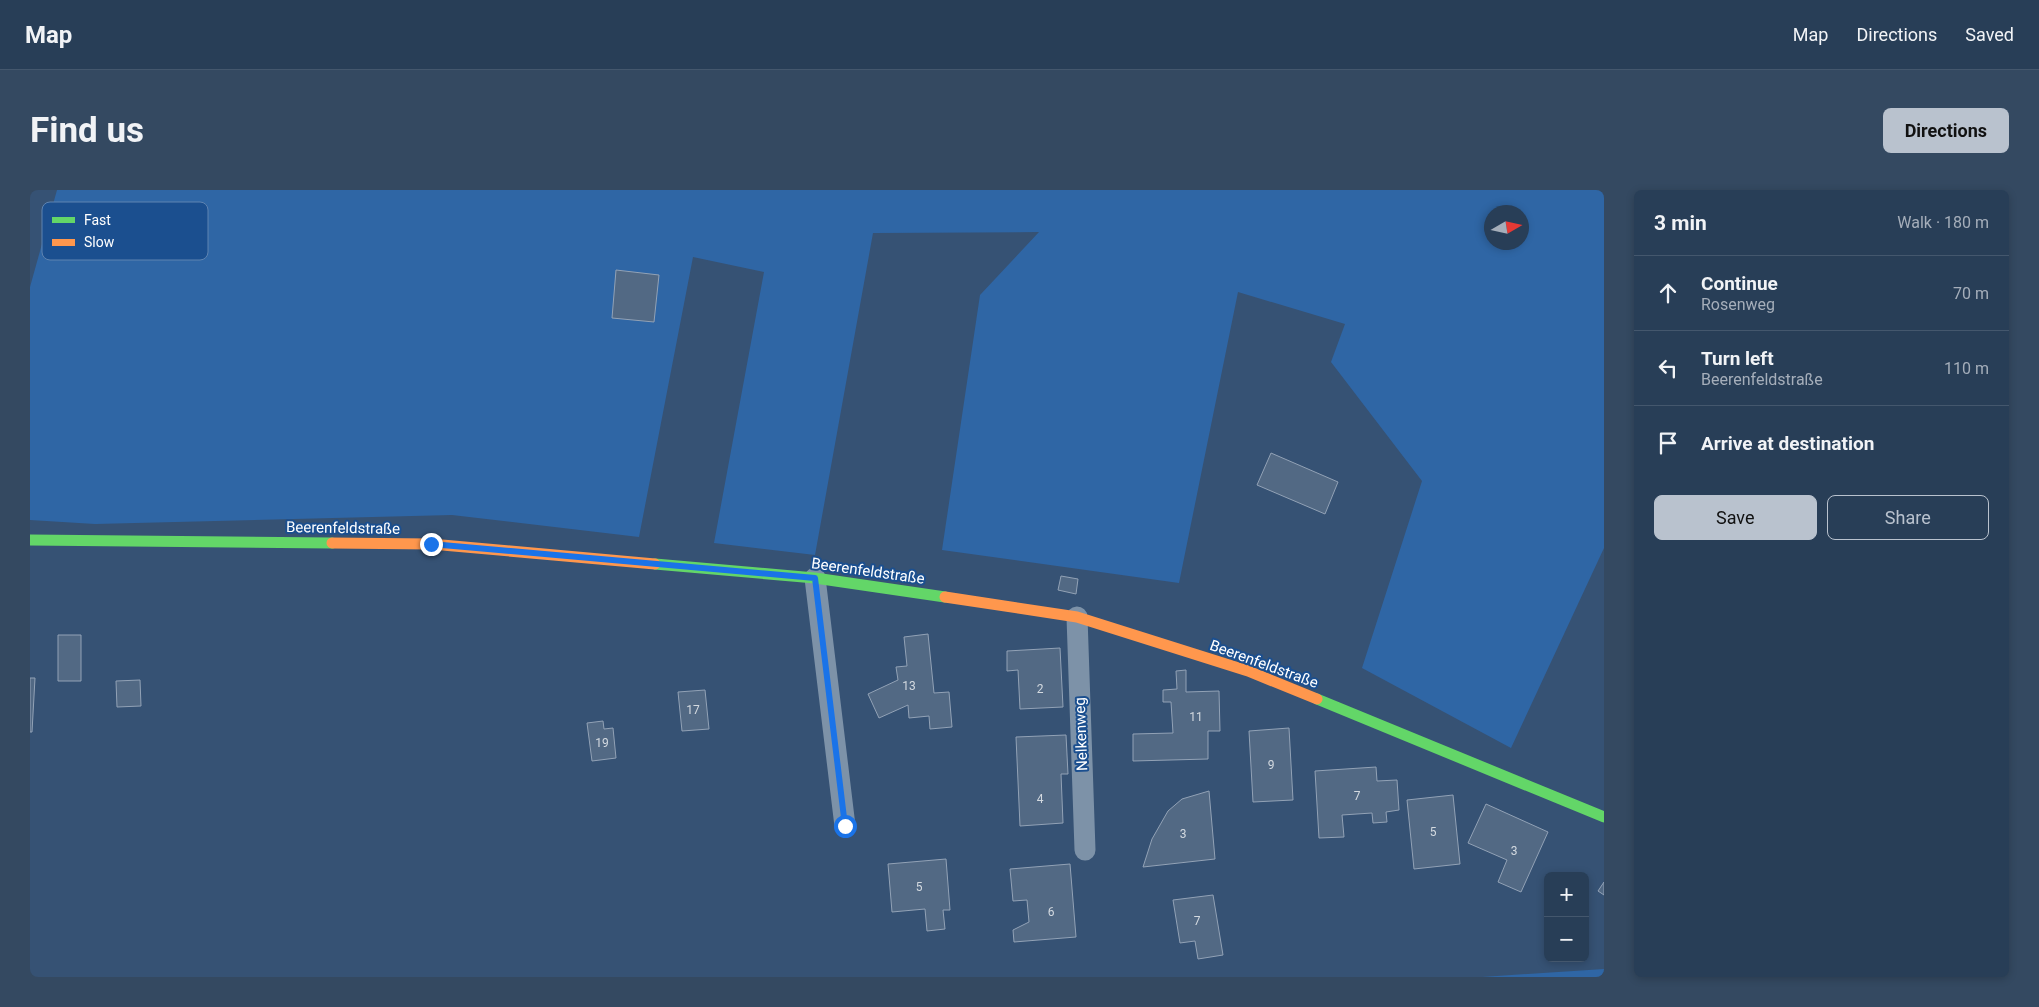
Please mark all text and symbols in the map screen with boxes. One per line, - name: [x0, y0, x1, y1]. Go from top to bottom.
- text: Map: [25, 21, 72, 49]
- text: Map: [1793, 24, 1828, 45]
- text: Directions: [1856, 24, 1937, 45]
- text: Saved: [1965, 24, 2014, 45]
- button: Directions: [1883, 108, 2009, 153]
- text: Find us: [30, 110, 144, 151]
- legend: [42, 202, 208, 260]
- north arrow: [1484, 205, 1529, 250]
- text: 3 min: [1654, 211, 1707, 235]
- text: Fast: [84, 212, 111, 228]
- text: Walk · 180 m: [1897, 213, 1989, 232]
- text: Slow: [84, 234, 115, 250]
- text: Continue: [1701, 272, 1778, 295]
- icon: ahead: [1654, 279, 1682, 307]
- text: 70 m: [1953, 284, 1989, 303]
- text: Rosenweg: [1701, 295, 1775, 314]
- text: Turn left: [1701, 347, 1774, 370]
- icon: left: [1654, 354, 1682, 382]
- text: 110 m: [1944, 359, 1989, 378]
- text: Beerenfeldstraße: [1701, 370, 1823, 389]
- icon: arrive: [1654, 429, 1682, 457]
- text: Arrive at destination: [1701, 432, 1874, 455]
- button: Save: [1654, 495, 1817, 540]
- button: Share: [1827, 495, 1989, 540]
- street label: Beerenfeldstraße: [286, 518, 400, 538]
- route end: [420, 533, 443, 556]
- street label: Beerenfeldstraße: [810, 554, 926, 588]
- street label: Beerenfeldstraße: [1207, 636, 1321, 692]
- house number: 13: [902, 679, 916, 693]
- house number: 2: [1037, 682, 1044, 696]
- street label: Nelkenweg: [1071, 697, 1091, 771]
- house number: 17: [686, 703, 700, 717]
- house number: 11: [1189, 710, 1203, 724]
- house number: 19: [595, 736, 609, 750]
- house number: 9: [1268, 758, 1274, 772]
- house number: 7: [1354, 789, 1361, 803]
- house number: 4: [1037, 792, 1044, 806]
- route start: [834, 815, 857, 838]
- house number: 5: [1430, 825, 1437, 839]
- house number: 3: [1180, 827, 1186, 841]
- house number: 3: [1511, 844, 1517, 858]
- map controls: [1544, 872, 1589, 962]
- button: +: [1544, 872, 1589, 917]
- house number: 5: [916, 880, 923, 894]
- house number: 6: [1048, 905, 1055, 919]
- house number: 7: [1194, 914, 1201, 928]
- button: −: [1544, 917, 1589, 962]

